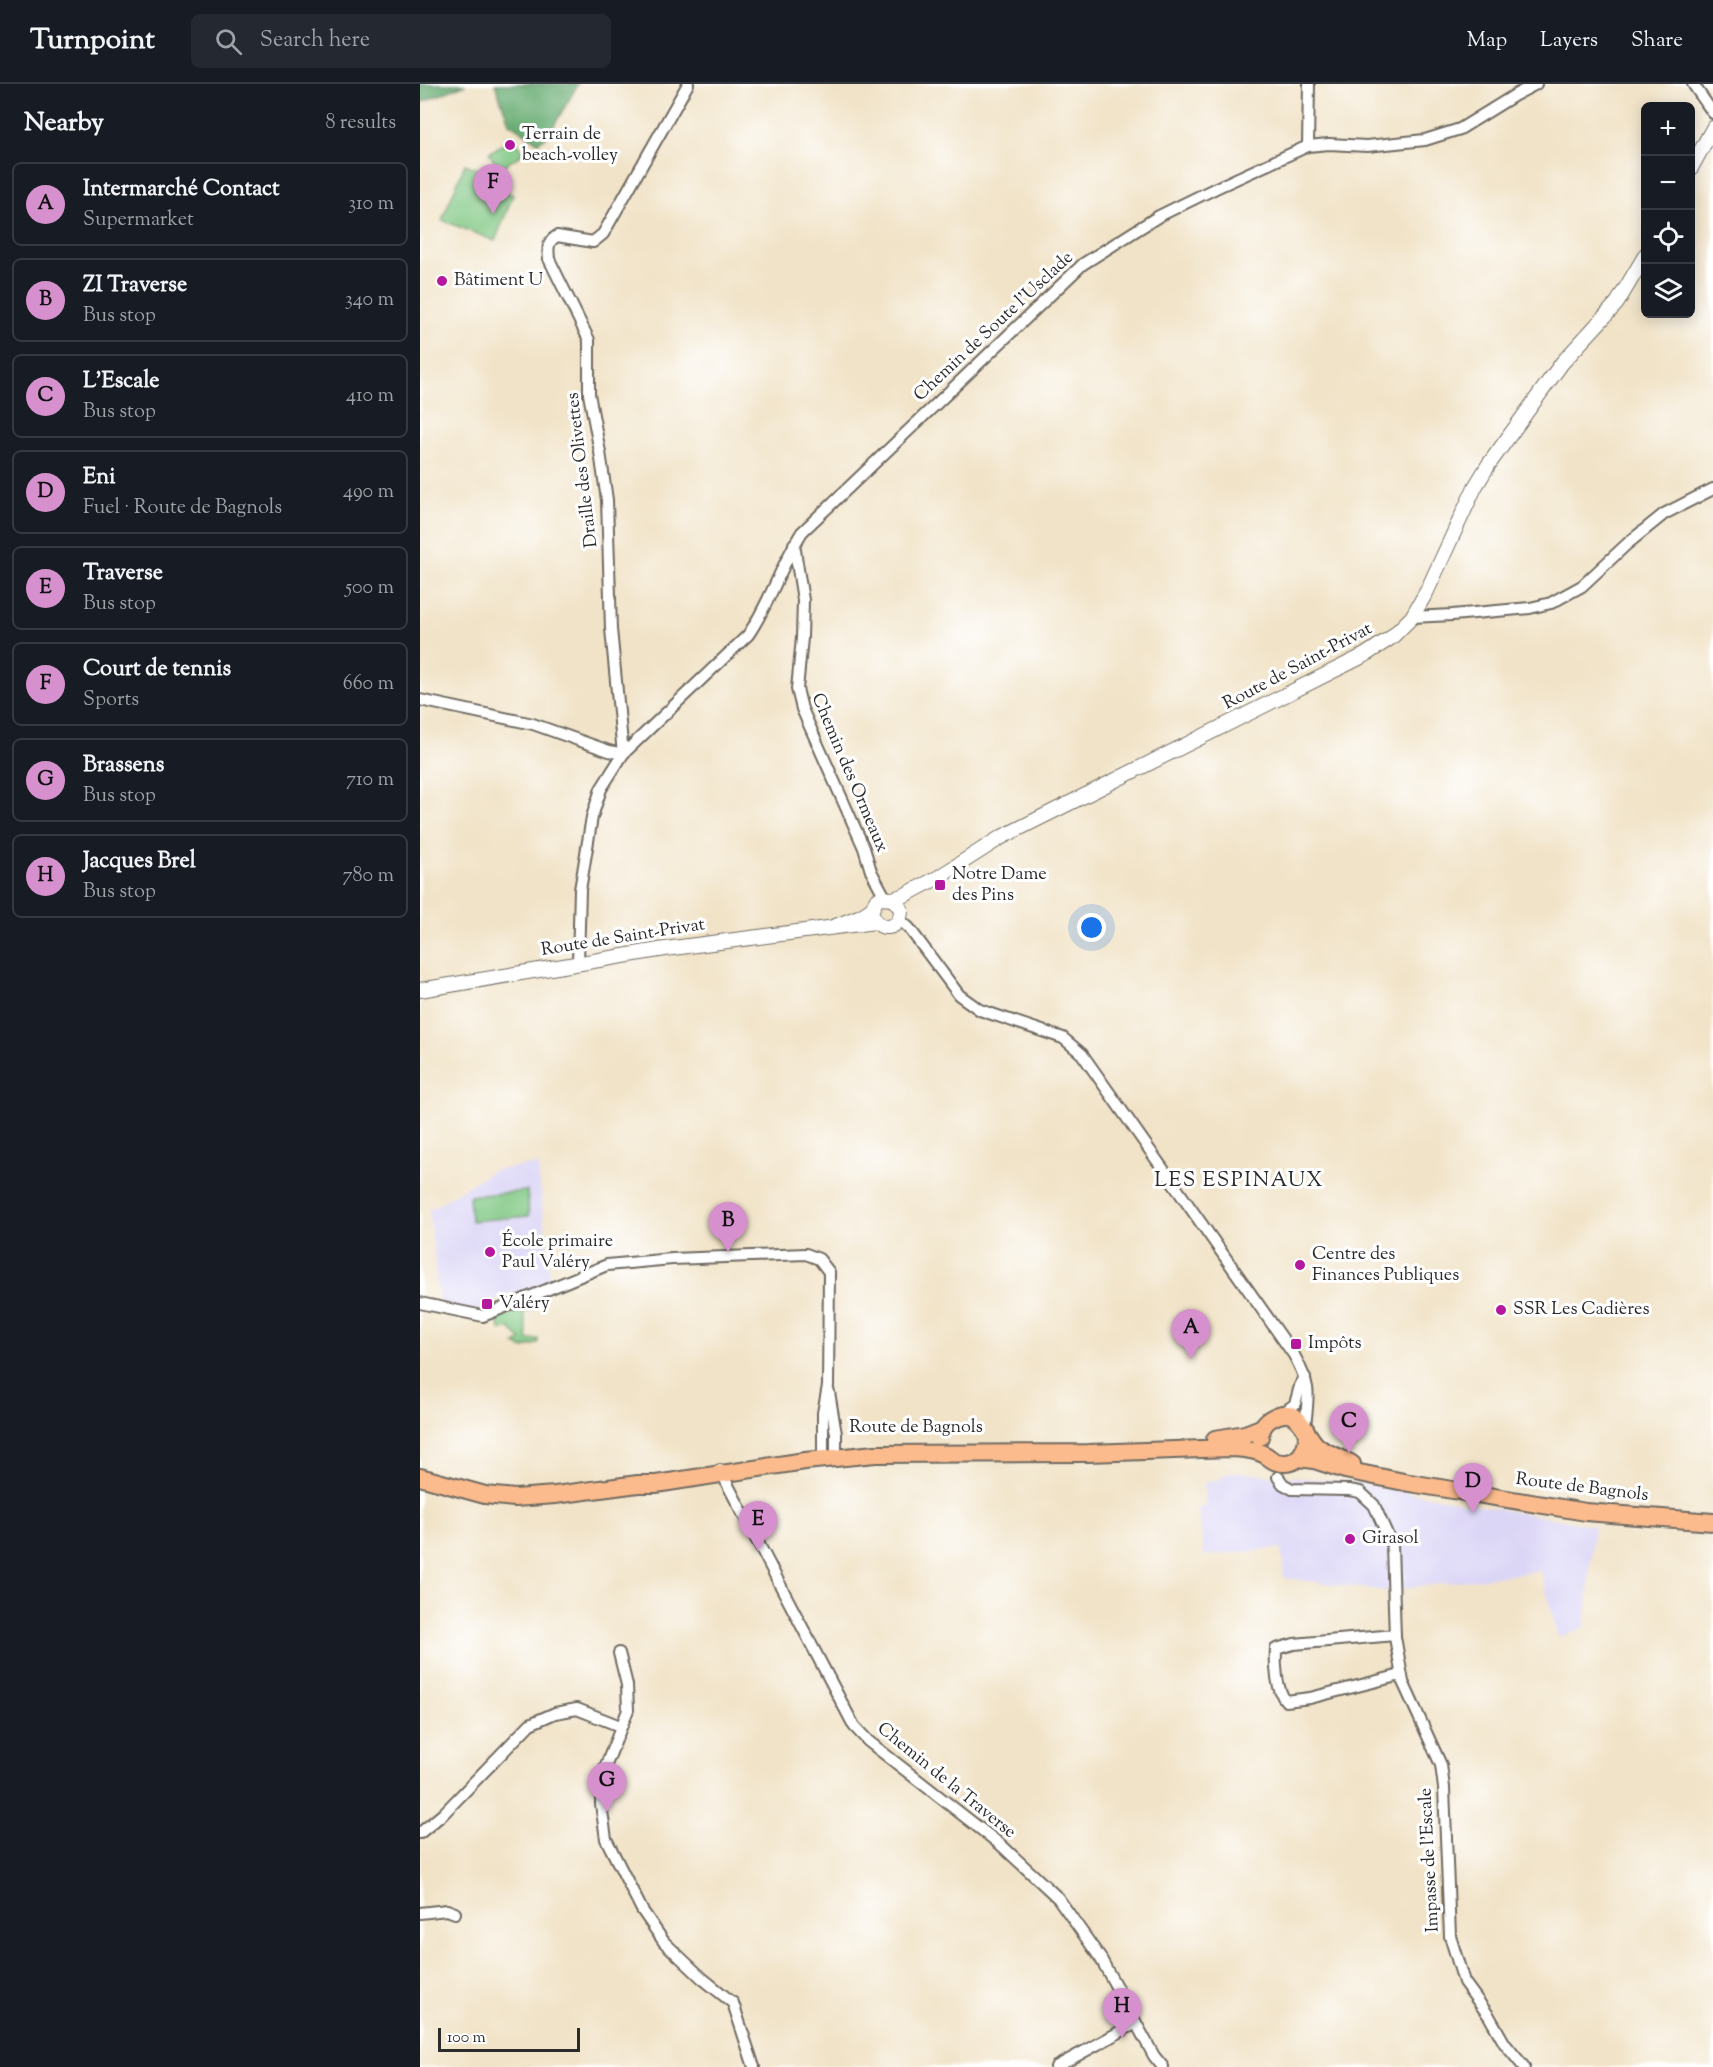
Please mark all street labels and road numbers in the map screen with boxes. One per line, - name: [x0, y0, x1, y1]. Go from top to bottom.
- street label: Chemin de Soute l'Usclade: [908, 246, 1080, 408]
- street label: Draille des Olivettes: [561, 391, 605, 549]
- street label: Route de Saint-Privat: [1219, 617, 1377, 717]
- street label: Chemin des Ormeaux: [804, 689, 894, 857]
- street label: Route de Saint-Privat: [539, 912, 707, 964]
- street label: Route de Bagnols: [849, 1415, 983, 1441]
- street label: Route de Bagnols: [1514, 1467, 1650, 1509]
- street label: Chemin de la Traverse: [871, 1717, 1021, 1845]
- street label: Impasse de l'Escale: [1413, 1787, 1447, 1933]

